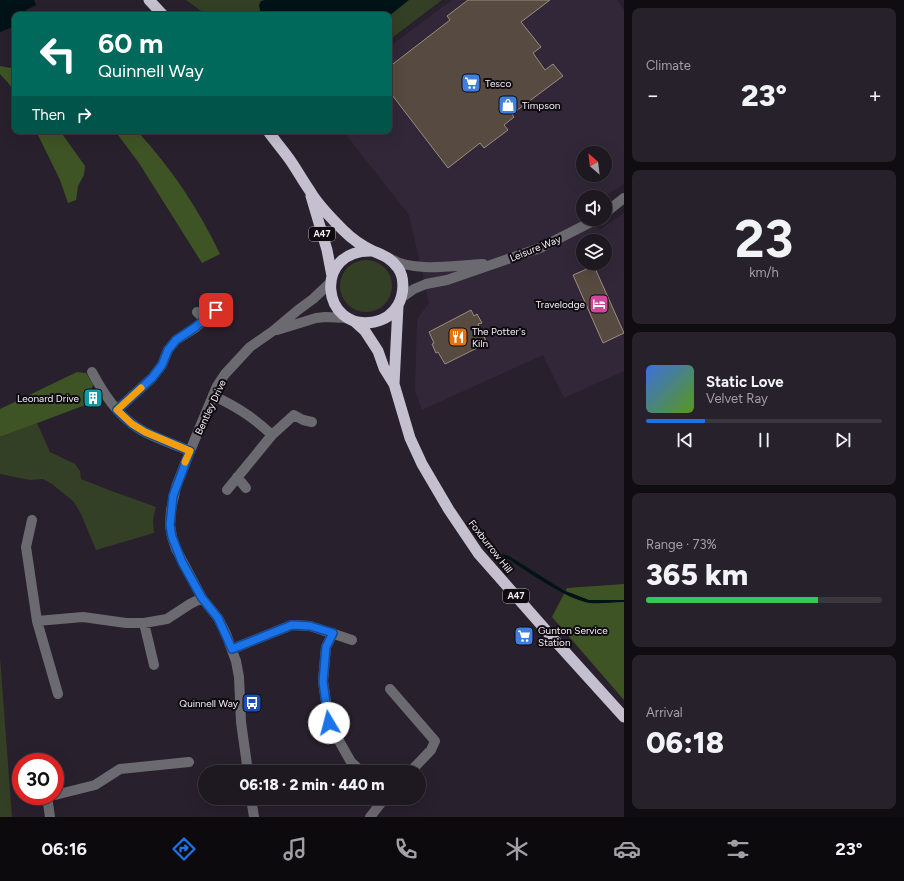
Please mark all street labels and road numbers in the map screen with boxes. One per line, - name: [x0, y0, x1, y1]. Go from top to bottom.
- road number: A47: [309, 227, 335, 241]
- street label: Leisure Way: [508, 232, 563, 265]
- street label: Bentley Drive: [192, 377, 229, 437]
- street label: Foxburrow Hill: [466, 517, 516, 576]
- road number: A47: [503, 589, 529, 603]

